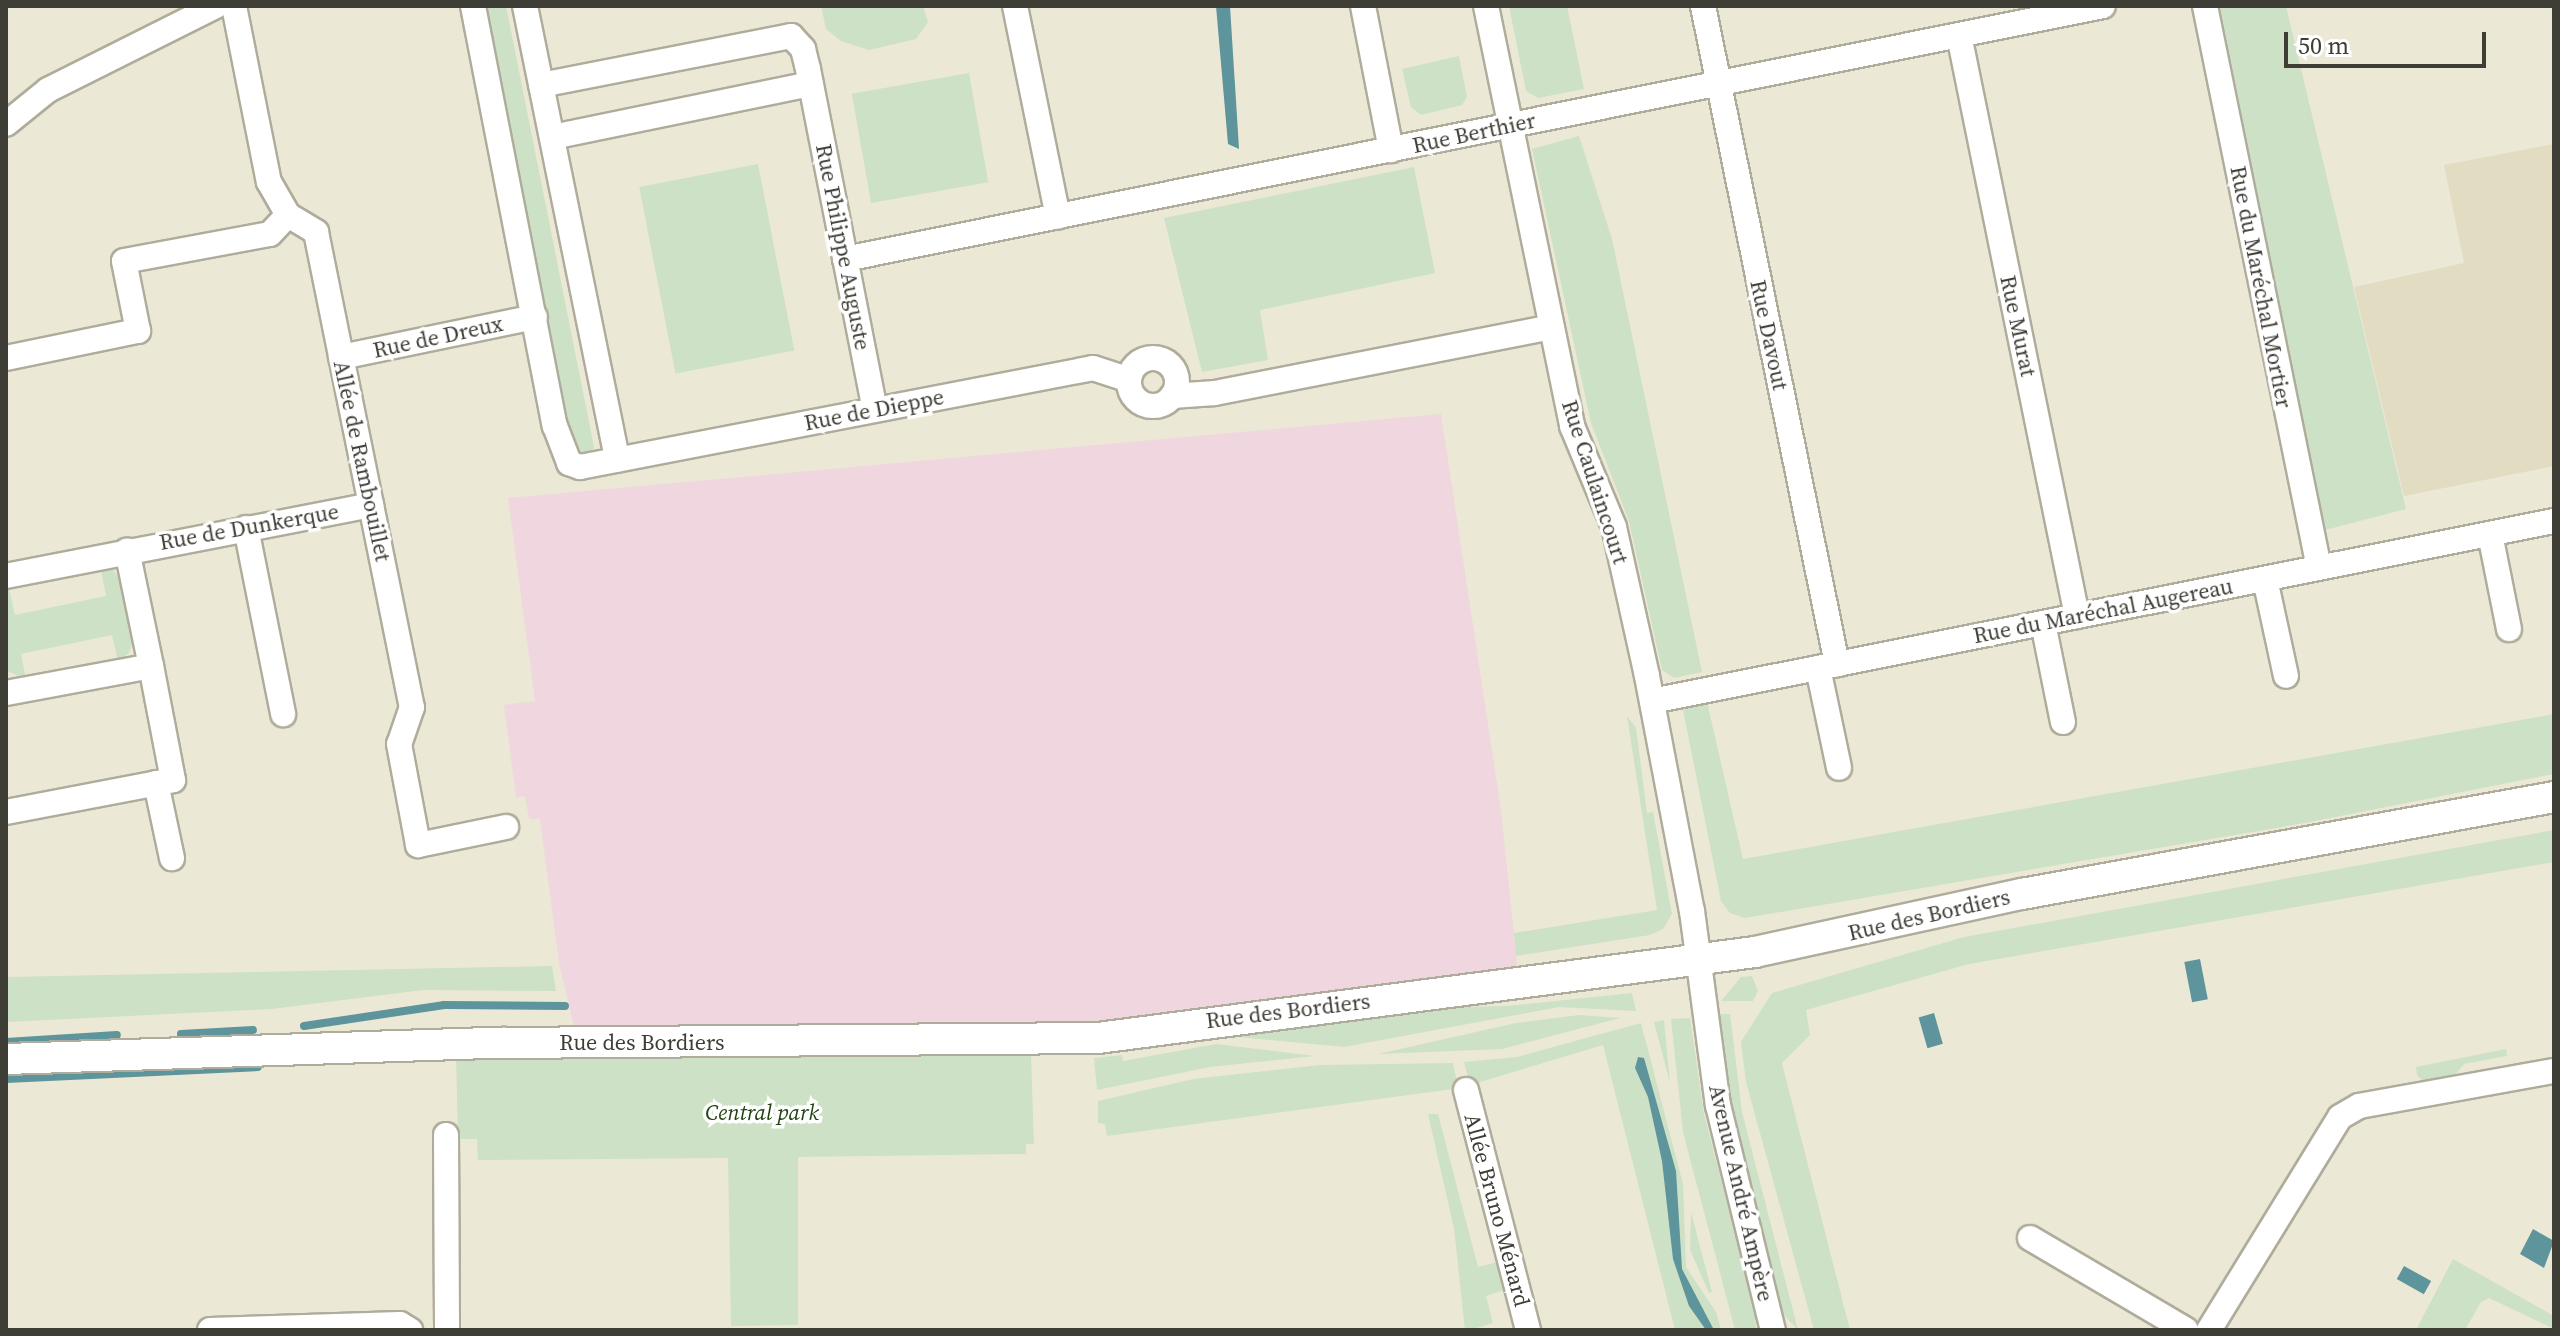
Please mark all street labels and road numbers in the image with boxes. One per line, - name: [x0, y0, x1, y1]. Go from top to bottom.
- street label: Rue Berthier: [1410, 107, 1538, 159]
- street label: Rue Philippe Auguste: [810, 142, 876, 352]
- street label: Rue du Maréchal Mortier: [2225, 164, 2297, 410]
- street label: Rue Murat: [1994, 273, 2042, 379]
- street label: Rue Davout: [1744, 278, 1794, 392]
- street label: Rue de Dreux: [371, 310, 505, 364]
- street label: Allée de Rambouillet: [328, 358, 396, 564]
- street label: Rue de Dieppe: [802, 384, 946, 436]
- street label: Rue Caulaincourt: [1556, 397, 1634, 567]
- street label: Rue de Dunkerque: [157, 498, 341, 556]
- street label: Rue du Maréchal Augereau: [1971, 573, 2235, 649]
- street label: Rue des Bordiers: [1846, 884, 2012, 946]
- street label: Rue des Bordiers: [1204, 988, 1372, 1034]
- street label: Rue des Bordiers: [559, 1030, 725, 1056]
- street label: Avenue André Ampère: [1703, 1082, 1779, 1304]
- street label: Allée Bruno Ménard: [1459, 1111, 1535, 1309]

